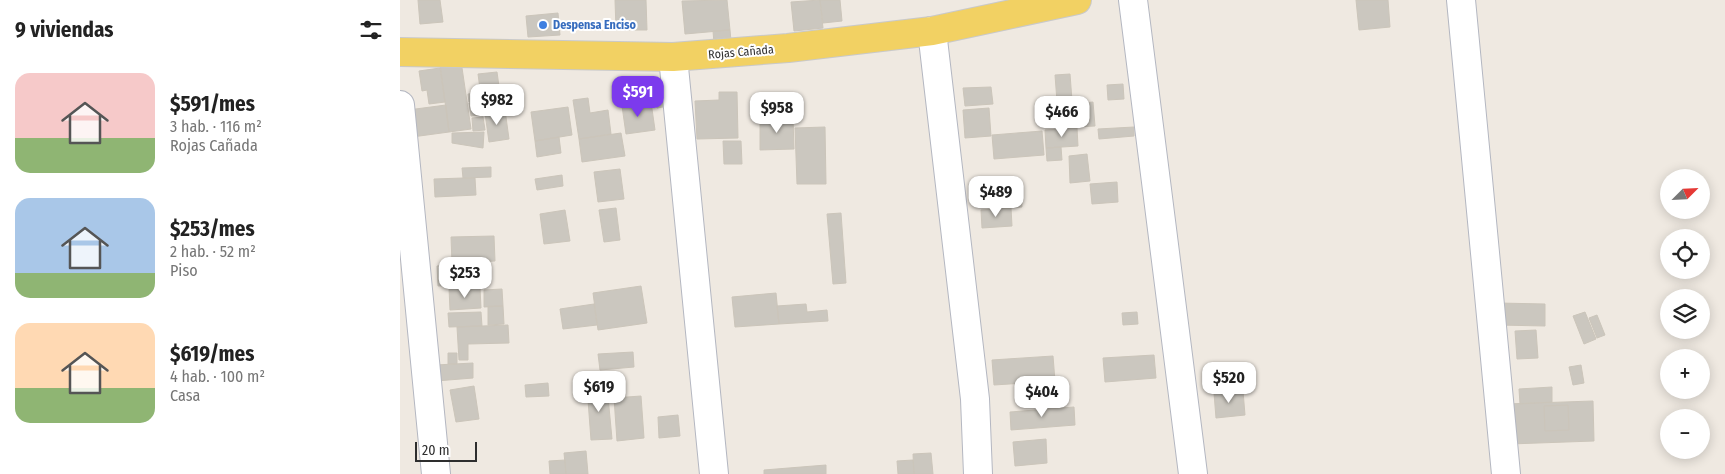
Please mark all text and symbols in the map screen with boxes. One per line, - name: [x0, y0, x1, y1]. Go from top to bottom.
- icon: filters: [357, 16, 385, 44]
- text: 9 viviendas: [15, 17, 113, 43]
- place label: Despensa Enciso: [553, 18, 636, 32]
- marker: Despensa Enciso: [537, 19, 549, 31]
- street label: Rojas Cañada: [708, 42, 775, 62]
- pin: $591: [608, 76, 668, 118]
- text: $591: [623, 82, 653, 101]
- pin: $982: [467, 84, 527, 126]
- text: $982: [481, 90, 513, 109]
- text: $591/mes: [170, 91, 255, 117]
- pin: $958: [747, 92, 807, 134]
- icon: home: [55, 93, 115, 153]
- pin: $466: [1032, 96, 1092, 138]
- text: $958: [761, 98, 793, 117]
- text: $466: [1046, 102, 1078, 121]
- text: 3 hab. · 116 m²: [170, 117, 262, 136]
- text: Rojas Cañada: [170, 136, 258, 155]
- north arrow: [1660, 169, 1710, 219]
- map controls: [1660, 169, 1710, 459]
- pin: $489: [966, 176, 1026, 218]
- text: $489: [980, 182, 1012, 201]
- text: $253/mes: [170, 216, 255, 242]
- icon: home: [55, 218, 115, 278]
- button: locate: [1660, 229, 1710, 279]
- text: 2 hab. · 52 m²: [170, 242, 256, 261]
- pin: $253: [435, 256, 495, 299]
- text: Piso: [170, 261, 198, 280]
- text: $253: [450, 263, 480, 282]
- button: layers: [1660, 289, 1710, 339]
- text: $619/mes: [170, 341, 254, 367]
- icon: home: [55, 343, 115, 403]
- button: +: [1660, 349, 1710, 399]
- pin: $520: [1199, 362, 1259, 404]
- text: 4 hab. · 100 m²: [170, 367, 265, 386]
- text: $520: [1213, 368, 1245, 387]
- pin: $619: [569, 370, 629, 413]
- pin: $404: [1012, 376, 1072, 418]
- text: $619: [584, 377, 614, 396]
- text: $404: [1025, 382, 1059, 401]
- text: Casa: [170, 386, 200, 405]
- button: −: [1660, 409, 1710, 459]
- scale bar: [415, 439, 478, 462]
- text: 20 m: [422, 442, 450, 459]

